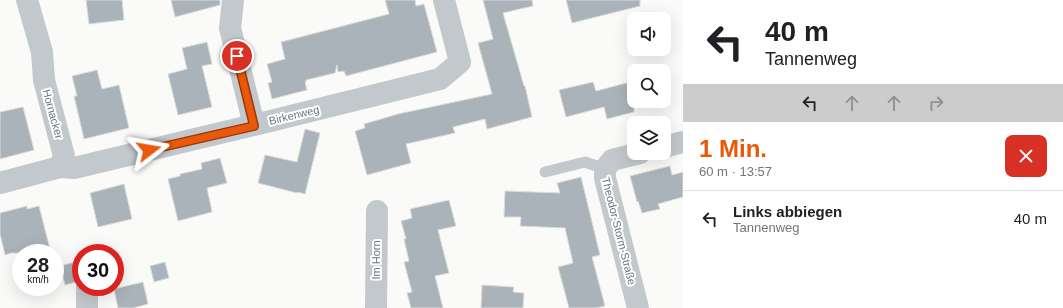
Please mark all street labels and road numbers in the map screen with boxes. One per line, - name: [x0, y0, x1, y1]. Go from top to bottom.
- street label: Hornacker: [41, 88, 65, 140]
- street label: Birkenweg: [268, 103, 320, 127]
- street label: Theodor-Storm-Straße: [600, 176, 638, 286]
- street label: Im Horn: [370, 240, 382, 280]

